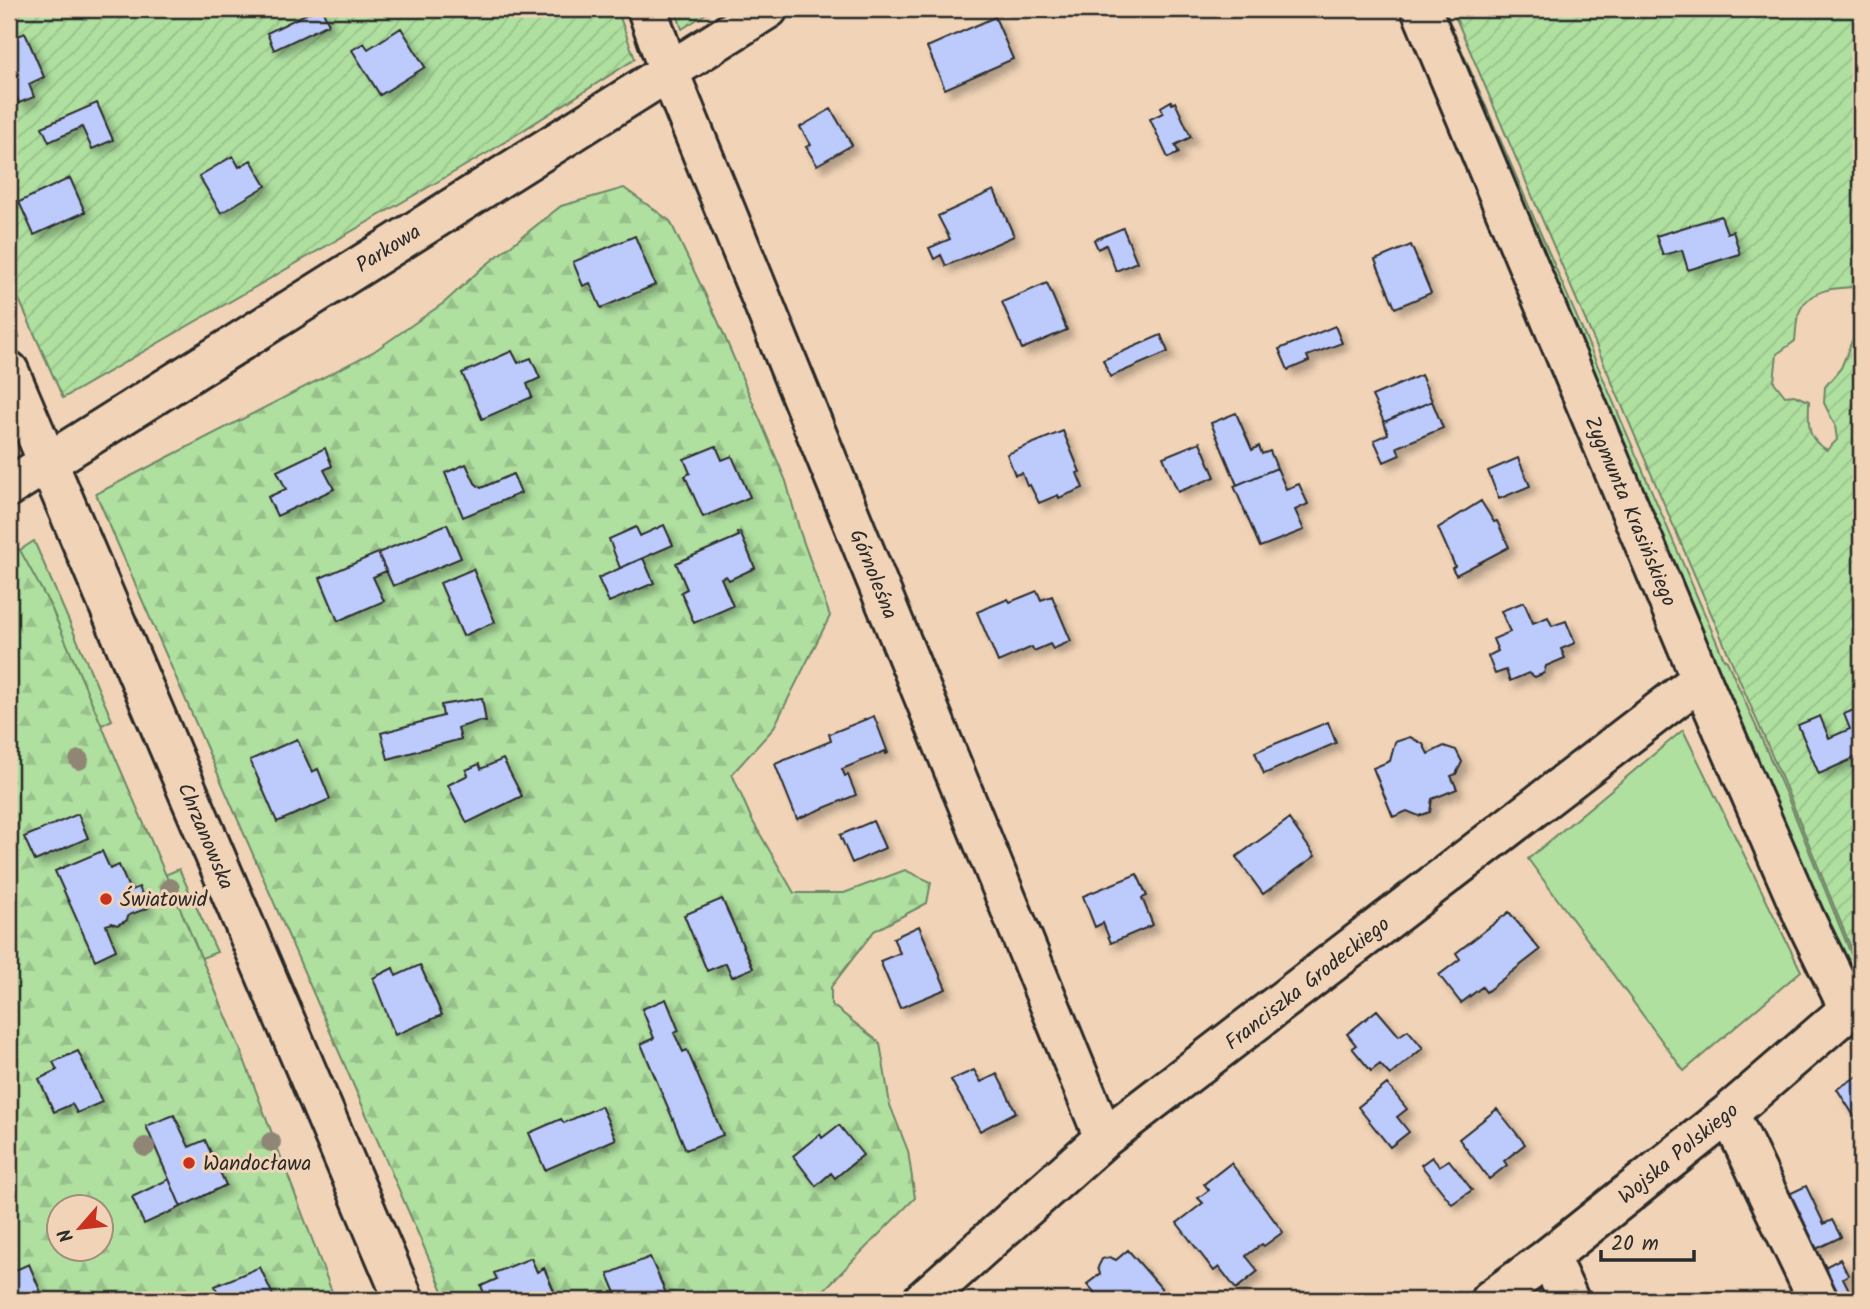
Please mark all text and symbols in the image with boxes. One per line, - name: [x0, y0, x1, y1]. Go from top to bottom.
- street label: Parkowa: [350, 216, 428, 282]
- street label: Zygmunta Krasińskiego: [1575, 411, 1685, 612]
- street label: Górnoleśna: [840, 525, 906, 625]
- street label: Chrzanowska: [167, 778, 242, 895]
- place label: Światowid: [120, 884, 208, 917]
- marker: Światowid: [98, 891, 114, 907]
- street label: Franciszka Grodeckiego: [1218, 909, 1398, 1059]
- street label: Wojska Polskiego: [1611, 1095, 1747, 1213]
- place label: Wandocława: [203, 1148, 311, 1181]
- marker: Wandocława: [181, 1155, 197, 1171]
- north arrow: [46, 1194, 116, 1264]
- scale bar: [1601, 1218, 1693, 1262]
- text: N: [51, 1223, 83, 1247]
- text: 20 m: [1611, 1228, 1659, 1261]

